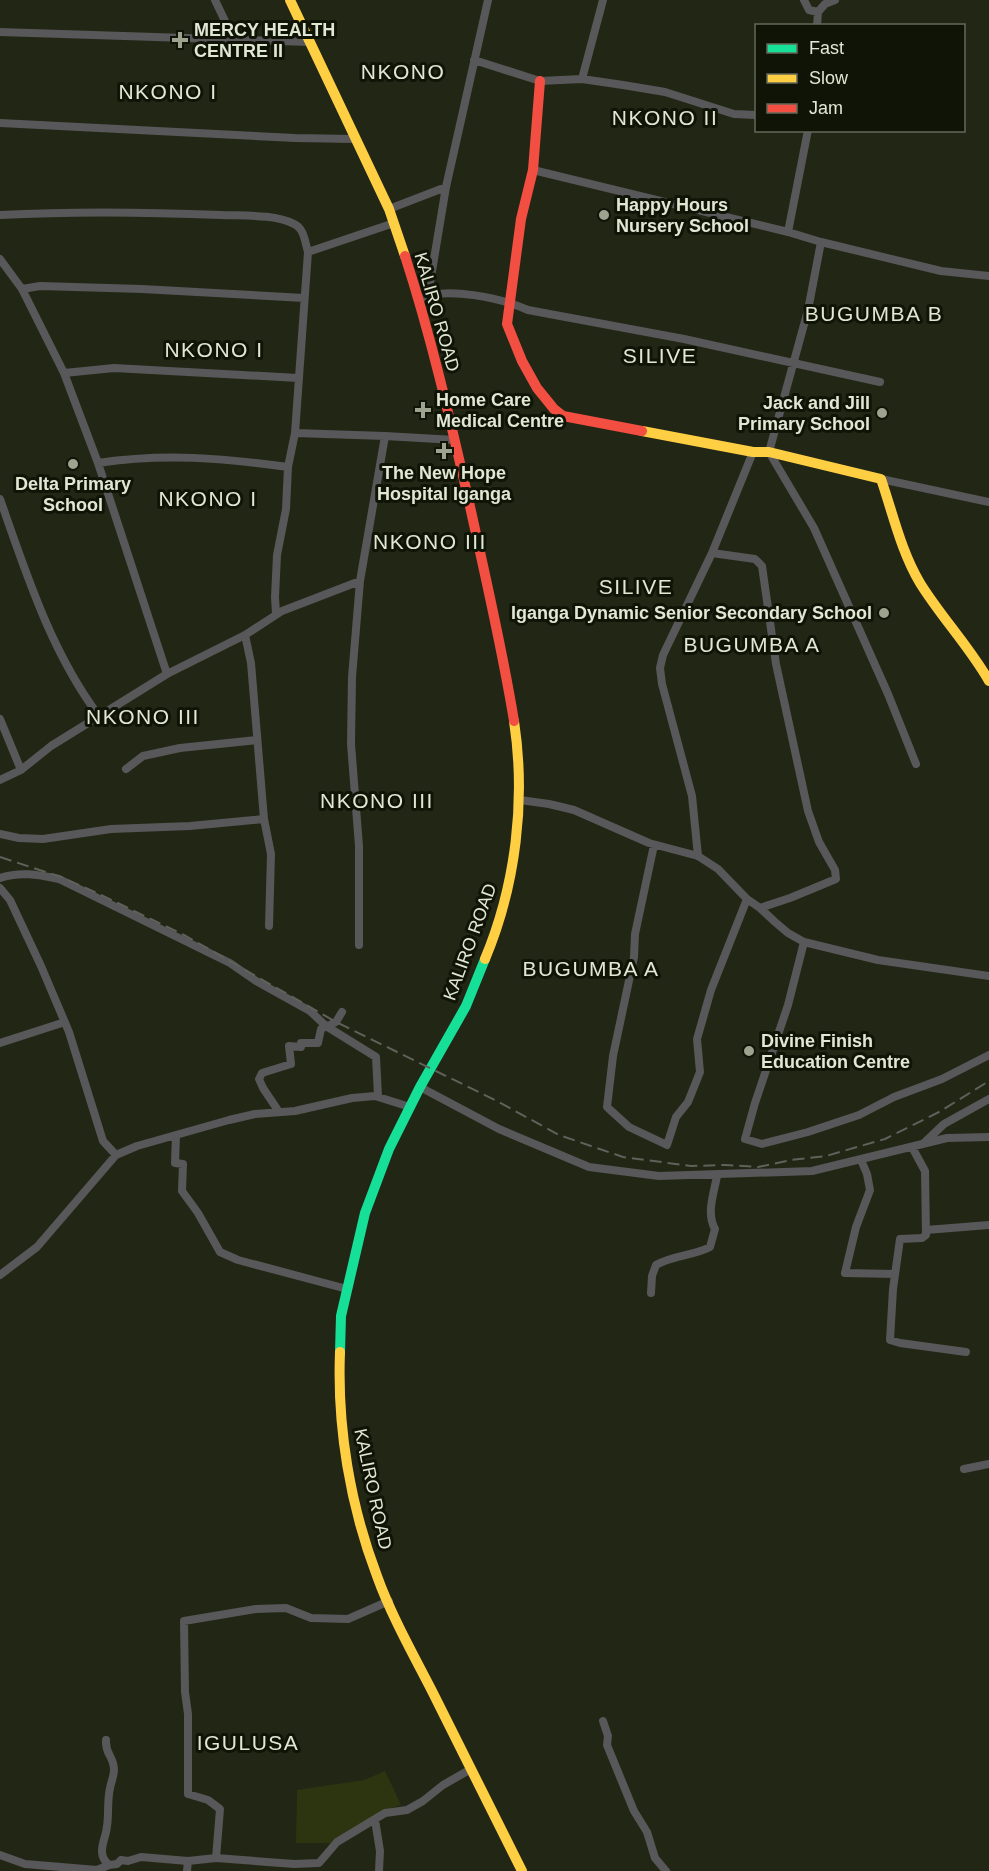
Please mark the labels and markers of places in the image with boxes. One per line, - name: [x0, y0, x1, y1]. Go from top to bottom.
- place label: MERCY HEALTH CENTRE II: [194, 20, 335, 61]
- marker: MERCY HEALTH CENTRE II: [171, 31, 189, 49]
- place label: Happy Hours Nursery School: [616, 195, 749, 236]
- marker: Happy Hours Nursery School: [597, 208, 611, 222]
- place label: Home Care Medical Centre: [436, 390, 564, 431]
- place label: Jack and Jill Primary School: [738, 393, 870, 434]
- marker: Home Care Medical Centre: [414, 401, 432, 419]
- marker: Jack and Jill Primary School: [875, 406, 889, 420]
- marker: The New Hope Hospital Iganga: [435, 442, 453, 460]
- marker: Delta Primary School: [66, 457, 80, 471]
- place label: The New Hope Hospital Iganga: [377, 463, 512, 504]
- place label: Delta Primary School: [15, 474, 131, 515]
- place label: Iganga Dynamic Senior Secondary School: [511, 603, 872, 623]
- marker: Iganga Dynamic Senior Secondary School: [877, 606, 891, 620]
- place label: Divine Finish Education Centre: [761, 1031, 910, 1072]
- marker: Divine Finish Education Centre: [742, 1044, 756, 1058]

